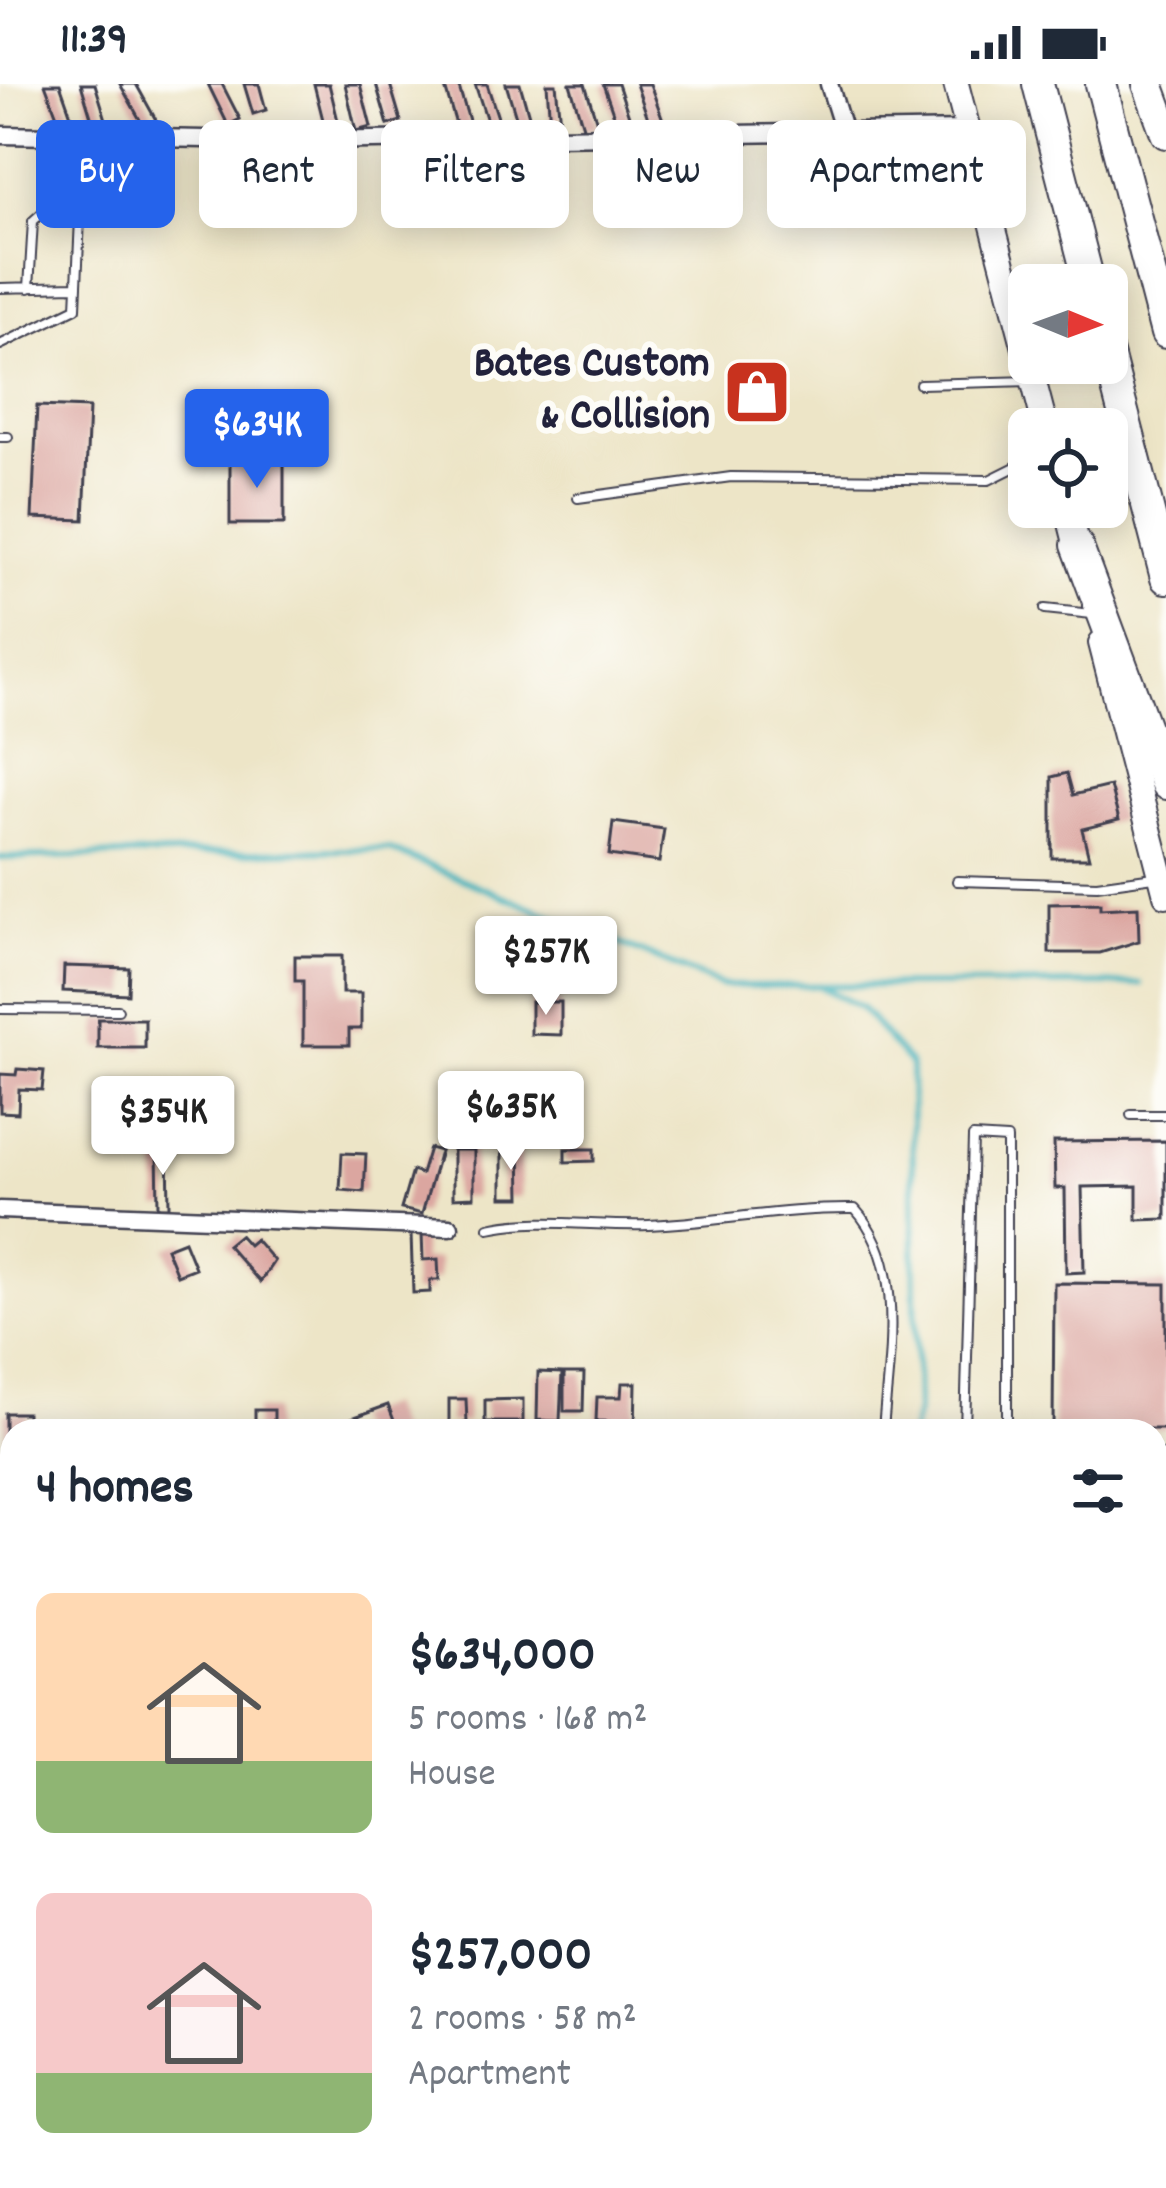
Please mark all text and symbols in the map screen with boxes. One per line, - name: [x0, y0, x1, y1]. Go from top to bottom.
- text: 11:39: [60, 10, 128, 74]
- chip: Buy: [36, 120, 175, 228]
- chip: Rent: [199, 120, 357, 228]
- chip: Filters: [381, 120, 569, 228]
- chip: New: [593, 120, 743, 228]
- chip: Apartment: [767, 120, 1026, 228]
- north arrow: [1008, 264, 1128, 384]
- map controls: [1008, 264, 1128, 528]
- place label: Bates Custom & Collision: [474, 334, 710, 450]
- shop icon: Bates Custom & Collision: [722, 357, 792, 427]
- pin: $634K: [173, 389, 341, 491]
- text: $634K: [212, 400, 302, 455]
- button: locate: [1008, 408, 1128, 528]
- pin: $257K: [462, 916, 630, 1018]
- text: $257K: [502, 927, 590, 982]
- pin: $635K: [427, 1071, 595, 1173]
- pin: $354K: [79, 1076, 247, 1178]
- text: $635K: [465, 1082, 557, 1137]
- text: $354K: [118, 1087, 208, 1142]
- text: 4 homes: [36, 1455, 194, 1527]
- icon: filters: [1065, 1458, 1131, 1524]
- text: $634,000: [408, 1622, 596, 1694]
- icon: home: [132, 1641, 276, 1785]
- text: 5 rooms · 168 m²: [408, 1694, 647, 1749]
- text: House: [408, 1749, 496, 1804]
- text: $257,000: [408, 1922, 592, 1994]
- icon: home: [132, 1941, 276, 2085]
- text: 2 rooms · 58 m²: [408, 1994, 637, 2049]
- text: Apartment: [408, 2049, 571, 2104]

